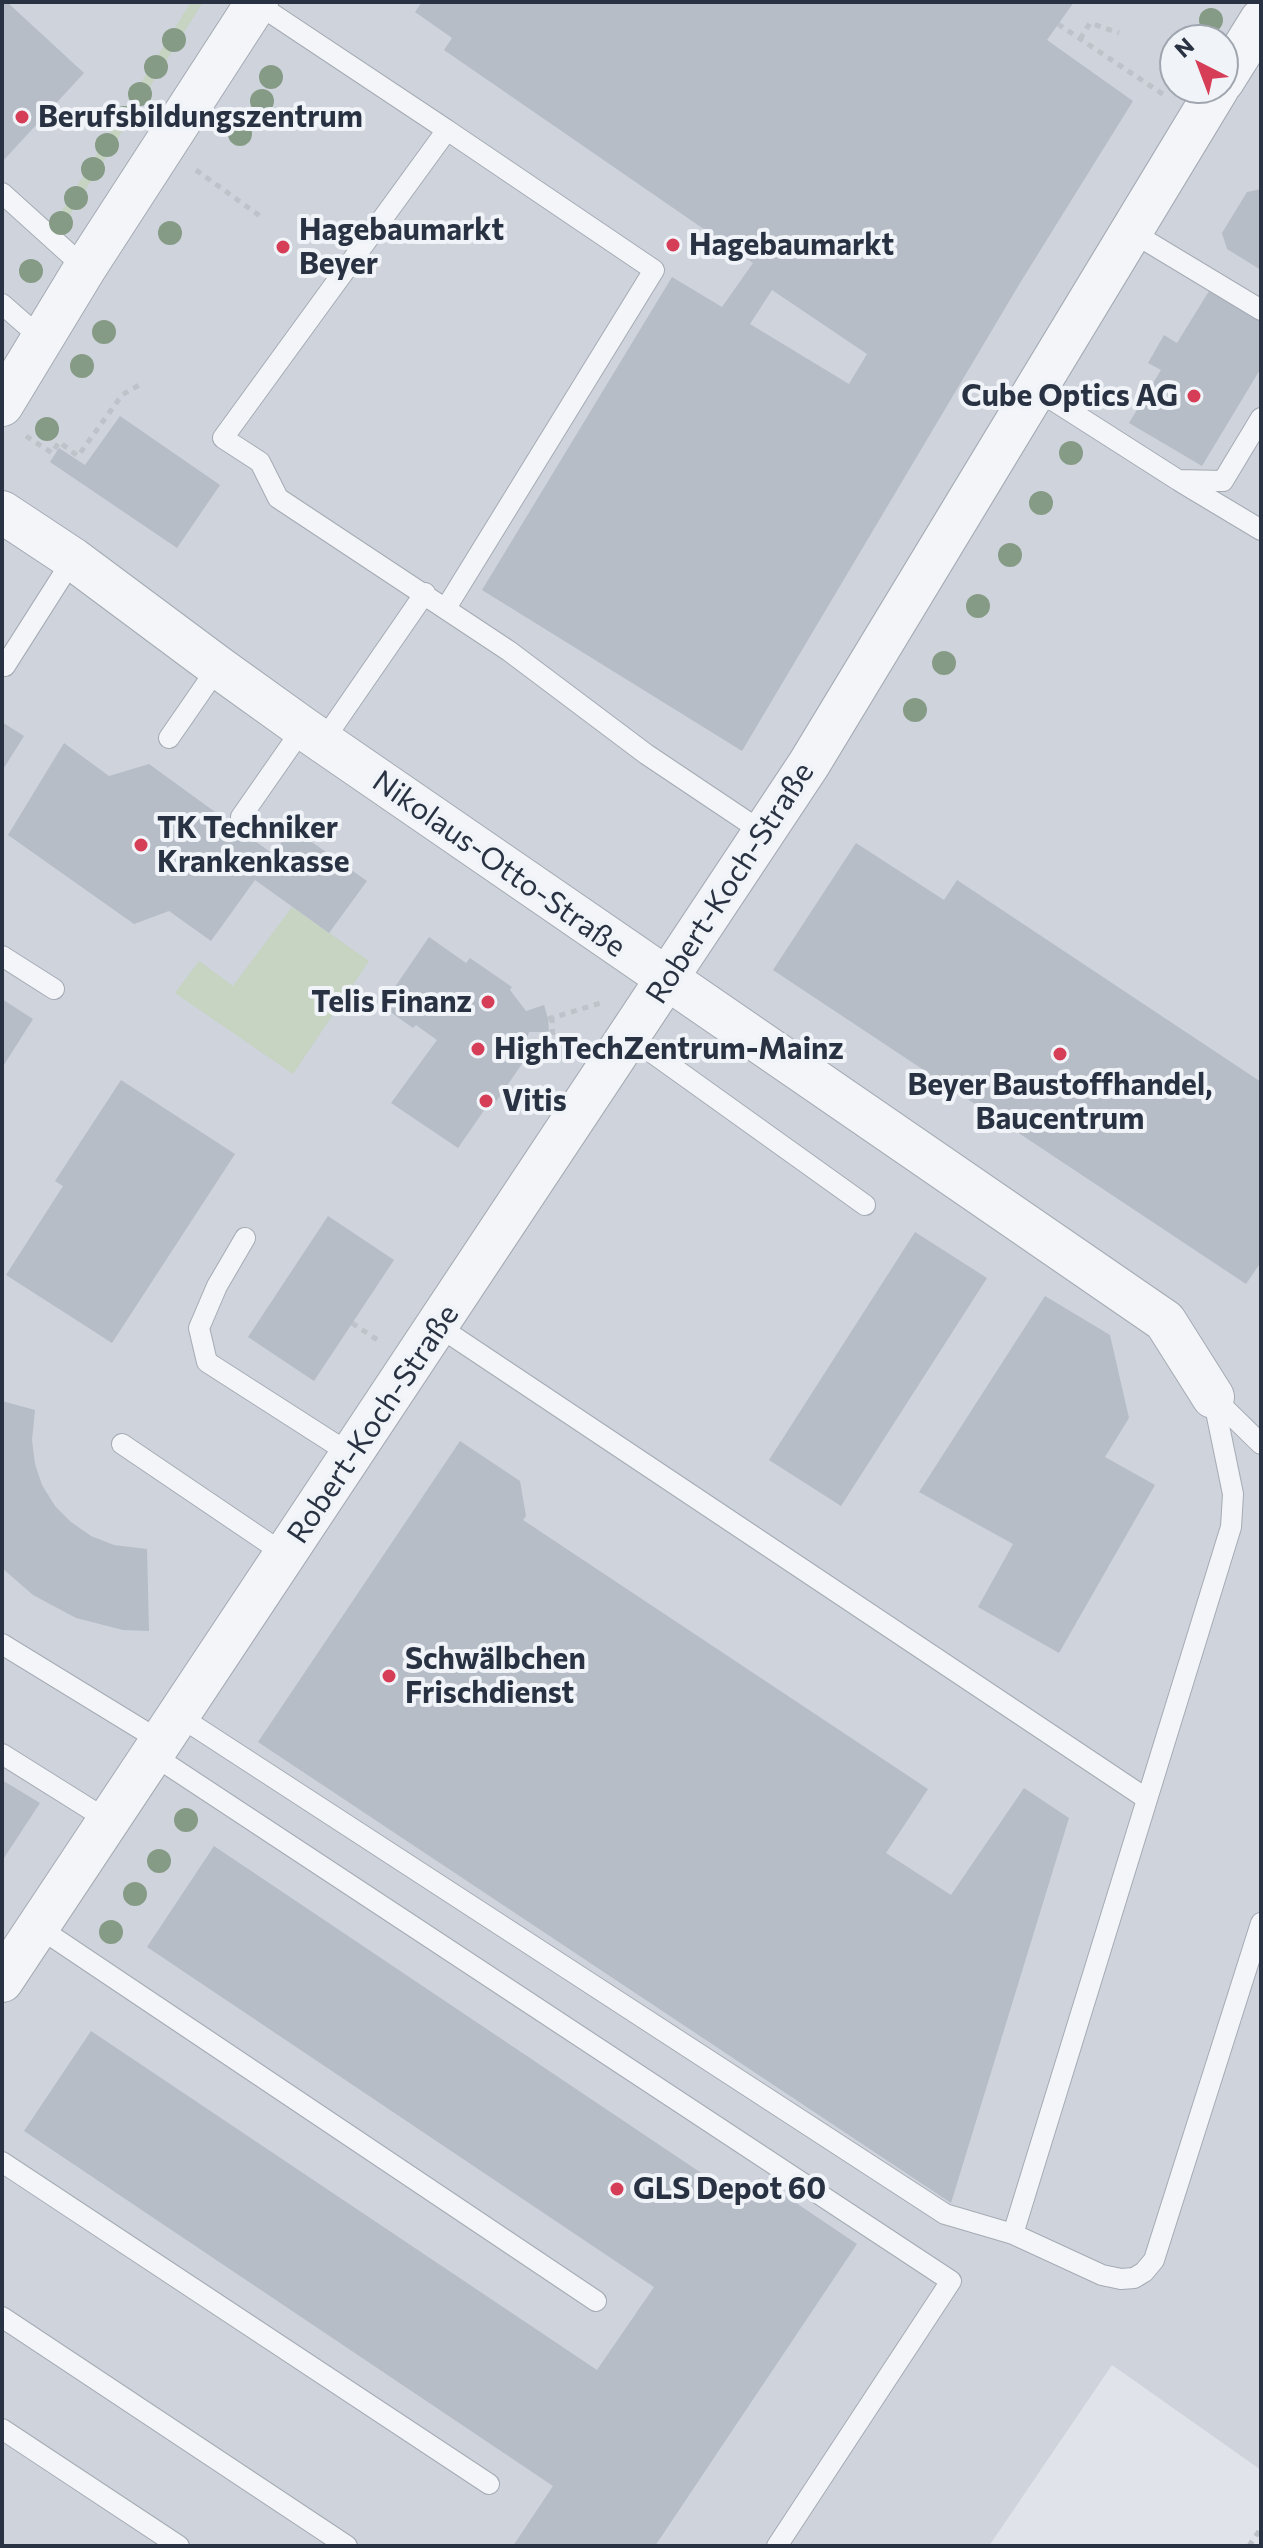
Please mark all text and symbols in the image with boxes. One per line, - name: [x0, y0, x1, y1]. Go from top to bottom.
- north arrow: [1159, 24, 1239, 104]
- text: N: [1169, 32, 1199, 63]
- place label: Berufsbildungszentrum: [38, 99, 363, 135]
- marker: Berufsbildungszentrum: [13, 108, 31, 126]
- place label: Hagebaumarkt Beyer: [299, 212, 504, 282]
- place label: Hagebaumarkt: [689, 227, 894, 263]
- marker: Hagebaumarkt: [664, 236, 682, 254]
- marker: Hagebaumarkt Beyer: [274, 238, 292, 256]
- place label: Cube Optics AG: [961, 378, 1178, 414]
- marker: Cube Optics AG: [1185, 387, 1203, 405]
- street label: Robert-Koch-Straße: [639, 756, 821, 1010]
- street label: Nikolaus-Otto-Straße: [366, 763, 632, 965]
- place label: TK Techniker Krankenkasse: [157, 810, 349, 880]
- marker: TK Techniker Krankenkasse: [132, 836, 150, 854]
- place label: Telis Finanz: [311, 984, 472, 1020]
- marker: Telis Finanz: [479, 993, 497, 1011]
- place label: HighTechZentrum-Mainz: [494, 1031, 844, 1067]
- marker: HighTechZentrum-Mainz: [469, 1040, 487, 1058]
- marker: Beyer Baustoffhandel, Baucentrum: [1051, 1045, 1069, 1063]
- place label: Beyer Baustoffhandel, Baucentrum: [907, 1067, 1213, 1138]
- place label: Vitis: [502, 1083, 567, 1119]
- marker: Vitis: [477, 1092, 495, 1110]
- street label: Robert-Koch-Straße: [280, 1298, 466, 1550]
- place label: Schwälbchen Frischdienst: [405, 1641, 586, 1712]
- marker: Schwälbchen Frischdienst: [380, 1667, 398, 1685]
- place label: GLS Depot 60: [633, 2171, 826, 2207]
- marker: GLS Depot 60: [608, 2180, 626, 2198]

